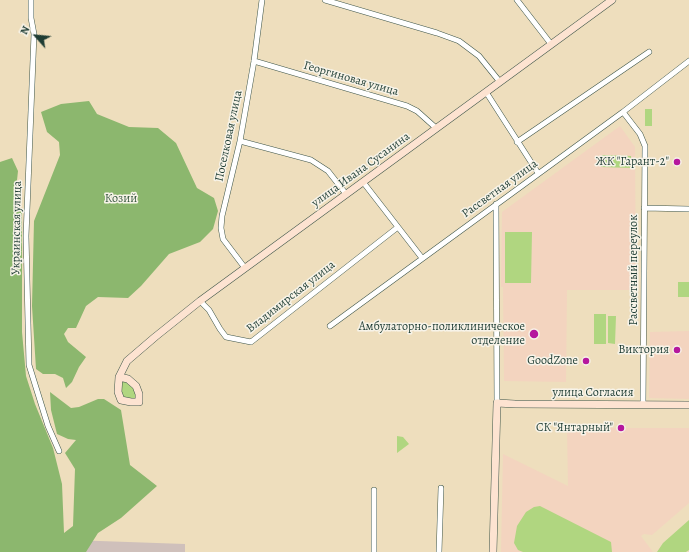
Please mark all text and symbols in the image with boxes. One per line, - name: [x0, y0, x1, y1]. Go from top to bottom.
- north arrow: [16, 16, 56, 56]
- text: N: [16, 23, 33, 37]
- street label: Георгиновая улица: [302, 59, 400, 99]
- street label: Поселковая улица: [212, 89, 246, 183]
- street label: улица Ивана Сусанина: [309, 130, 413, 210]
- place label: ЖК "Гарант-2": [596, 155, 669, 169]
- street label: Рассветная улица: [459, 157, 541, 221]
- marker: ЖК "Гарант-2": [672, 157, 682, 167]
- street label: Украинская улица: [9, 181, 25, 275]
- park label: Козий: [105, 192, 137, 206]
- street label: Рассветный переулок: [627, 215, 641, 325]
- street label: Владимирская улица: [244, 258, 338, 336]
- place label: Амбулаторно-поликлиническое отделение: [359, 320, 525, 348]
- marker: Амбулаторно-поликлиническое отделение: [528, 328, 540, 340]
- place label: Виктория: [618, 343, 669, 357]
- marker: Виктория: [672, 345, 682, 355]
- place label: GoodZone: [527, 354, 578, 368]
- marker: GoodZone: [581, 356, 591, 366]
- street label: улица Согласия: [553, 386, 633, 400]
- place label: СК "Янтарный": [536, 421, 613, 435]
- marker: СК "Янтарный": [616, 423, 626, 433]

